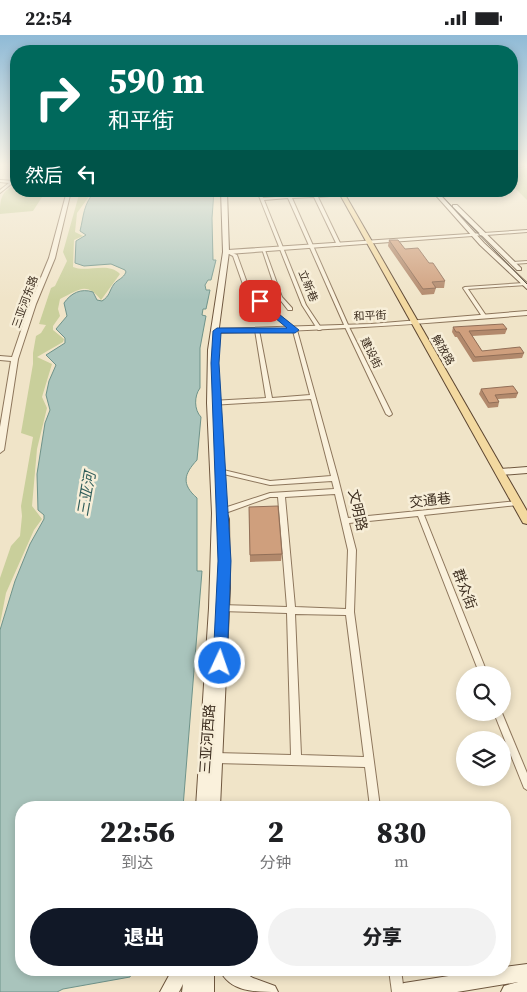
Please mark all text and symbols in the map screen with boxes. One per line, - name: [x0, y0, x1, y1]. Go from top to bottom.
- text: 22:54: [25, 5, 72, 31]
- text: 590 m: [108, 57, 204, 105]
- icon: right: [25, 65, 90, 130]
- text: 和平街: [108, 105, 174, 135]
- icon: left: [73, 160, 101, 188]
- text: 然后: [25, 162, 63, 188]
- street label: 立新巷: [295, 268, 321, 304]
- street label: 三亚河东路: [9, 274, 41, 330]
- pin: [239, 280, 281, 322]
- icon: arrive: [246, 287, 274, 315]
- street label: 和平街: [353, 308, 387, 324]
- street label: 解放路: [428, 332, 458, 368]
- street label: 建设街: [357, 335, 385, 371]
- water label: 三亚河: [72, 467, 101, 518]
- street label: 文明路: [344, 487, 372, 533]
- street label: 交通巷: [408, 488, 452, 512]
- street label: 群众街: [448, 566, 482, 612]
- position arrow: [193, 636, 245, 688]
- map controls: [456, 666, 511, 786]
- button: search: [456, 666, 511, 721]
- street label: 三亚河西路: [195, 703, 219, 775]
- button: layers: [456, 731, 511, 786]
- text: 22:56: [100, 811, 175, 852]
- text: 2: [267, 811, 284, 852]
- text: 830: [377, 812, 426, 853]
- text: m: [394, 850, 409, 872]
- text: 到达: [121, 851, 153, 873]
- text: 分钟: [260, 851, 292, 873]
- button: 退出: [30, 908, 258, 966]
- button: 分享: [268, 908, 496, 966]

